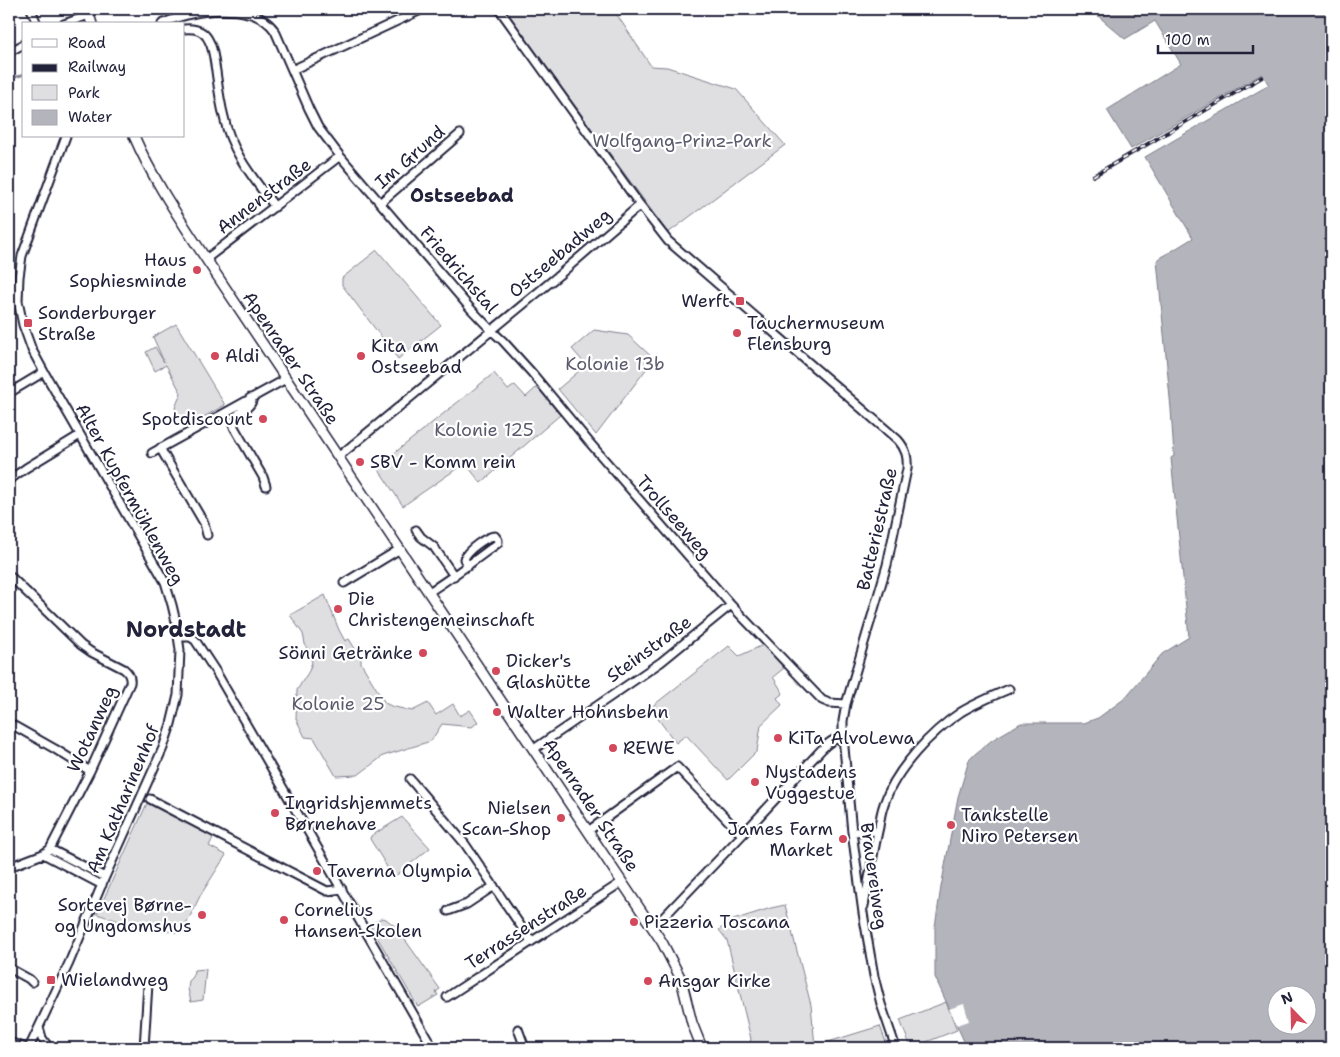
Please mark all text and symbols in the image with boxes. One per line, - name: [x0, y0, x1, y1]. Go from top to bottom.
- legend: [22, 22, 185, 138]
- scale bar: [1158, 22, 1252, 54]
- text: 100 m: [1165, 30, 1210, 50]
- text: Road: [68, 33, 106, 53]
- text: Railway: [68, 57, 126, 77]
- text: Park: [68, 83, 100, 103]
- text: Water: [68, 107, 112, 127]
- street label: Im Grund: [370, 120, 450, 194]
- park label: Wolfgang-Prinz-Park: [592, 129, 772, 153]
- street label: Annenstraße: [212, 153, 316, 239]
- district label: Ostseebad: [410, 183, 514, 208]
- street label: Ostseebadweg: [504, 203, 616, 303]
- street label: Friedrichstal: [414, 221, 504, 319]
- place label: Haus Sophiesminde: [69, 248, 187, 293]
- marker: Haus Sophiesminde: [191, 264, 203, 276]
- street label: Apenrader Straße: [237, 287, 345, 429]
- place label: Werft: [681, 289, 730, 313]
- marker: Werft: [734, 295, 746, 307]
- place label: Sonderburger Straße: [38, 301, 157, 346]
- place label: Tauchermuseum Flensburg: [747, 311, 885, 356]
- marker: Sonderburger Straße: [22, 317, 34, 329]
- marker: Tauchermuseum Flensburg: [731, 327, 743, 339]
- place label: Kita am Ostseebad: [371, 334, 462, 379]
- place label: Aldi: [225, 344, 260, 368]
- marker: Aldi: [209, 350, 221, 362]
- marker: Kita am Ostseebad: [355, 350, 367, 362]
- park label: Kolonie 13b: [565, 352, 665, 376]
- street label: Alter Kupfermühlenweg: [70, 399, 190, 589]
- place label: Spotdiscount: [142, 407, 253, 431]
- marker: Spotdiscount: [257, 413, 269, 425]
- park label: Kolonie 125: [434, 418, 534, 442]
- place label: SBV - Komm rein: [370, 450, 516, 474]
- marker: SBV - Komm rein: [354, 456, 366, 468]
- street label: Batteriestraße: [851, 465, 903, 593]
- street label: Trollseeweg: [631, 470, 717, 564]
- place label: Die Christengemeinschaft: [348, 587, 535, 632]
- marker: Die Christengemeinschaft: [332, 603, 344, 615]
- street label: Steinstraße: [602, 610, 696, 688]
- district label: Nordstadt: [126, 615, 247, 644]
- place label: Sönni Getränke: [279, 641, 413, 665]
- marker: Sönni Getränke: [417, 647, 429, 659]
- place label: Dicker's Glashütte: [506, 649, 591, 694]
- marker: Dicker's Glashütte: [490, 665, 502, 677]
- street label: Wotanweg: [61, 682, 123, 776]
- park label: Kolonie 25: [292, 692, 384, 716]
- place label: Walter Hohnsbehn: [507, 700, 669, 724]
- marker: Walter Hohnsbehn: [491, 706, 503, 718]
- street label: Am Katharinenhof: [81, 721, 165, 877]
- place label: KiTa AlvoLewa: [788, 726, 915, 750]
- marker: KiTa AlvoLewa: [772, 732, 784, 744]
- street label: Apenrader Straße: [537, 734, 645, 876]
- place label: REWE: [623, 736, 675, 760]
- marker: REWE: [607, 742, 619, 754]
- place label: Nystadens Vuggestue: [765, 760, 857, 805]
- marker: Nystadens Vuggestue: [749, 776, 761, 788]
- place label: Ingridshjemmets Børnehave: [285, 791, 432, 836]
- place label: Nielsen Scan-Shop: [462, 796, 551, 841]
- place label: Tankstelle Niro Petersen: [961, 803, 1078, 848]
- marker: Ingridshjemmets Børnehave: [269, 807, 281, 819]
- marker: Nielsen Scan-Shop: [555, 812, 567, 824]
- place label: James Farm Market: [727, 817, 833, 862]
- marker: Tankstelle Niro Petersen: [945, 819, 957, 831]
- street label: Brauereiweg: [855, 821, 893, 931]
- marker: James Farm Market: [837, 833, 849, 845]
- place label: Taverna Olympia: [327, 859, 472, 883]
- marker: Taverna Olympia: [311, 865, 323, 877]
- street label: Terrassenstraße: [461, 879, 591, 975]
- place label: Sortevej Børne- og Ungdomshus: [54, 893, 192, 938]
- place label: Cornelius Hansen-Skolen: [294, 898, 422, 943]
- marker: Sortevej Børne- og Ungdomshus: [196, 909, 208, 921]
- place label: Pizzeria Toscana: [644, 910, 790, 934]
- marker: Cornelius Hansen-Skolen: [278, 914, 290, 926]
- marker: Pizzeria Toscana: [628, 916, 640, 928]
- place label: Wielandweg: [61, 968, 168, 992]
- place label: Ansgar Kirke: [658, 969, 771, 993]
- marker: Wielandweg: [45, 974, 57, 986]
- marker: Ansgar Kirke: [642, 975, 654, 987]
- north arrow: [1268, 984, 1318, 1034]
- text: N: [1278, 988, 1296, 1008]

